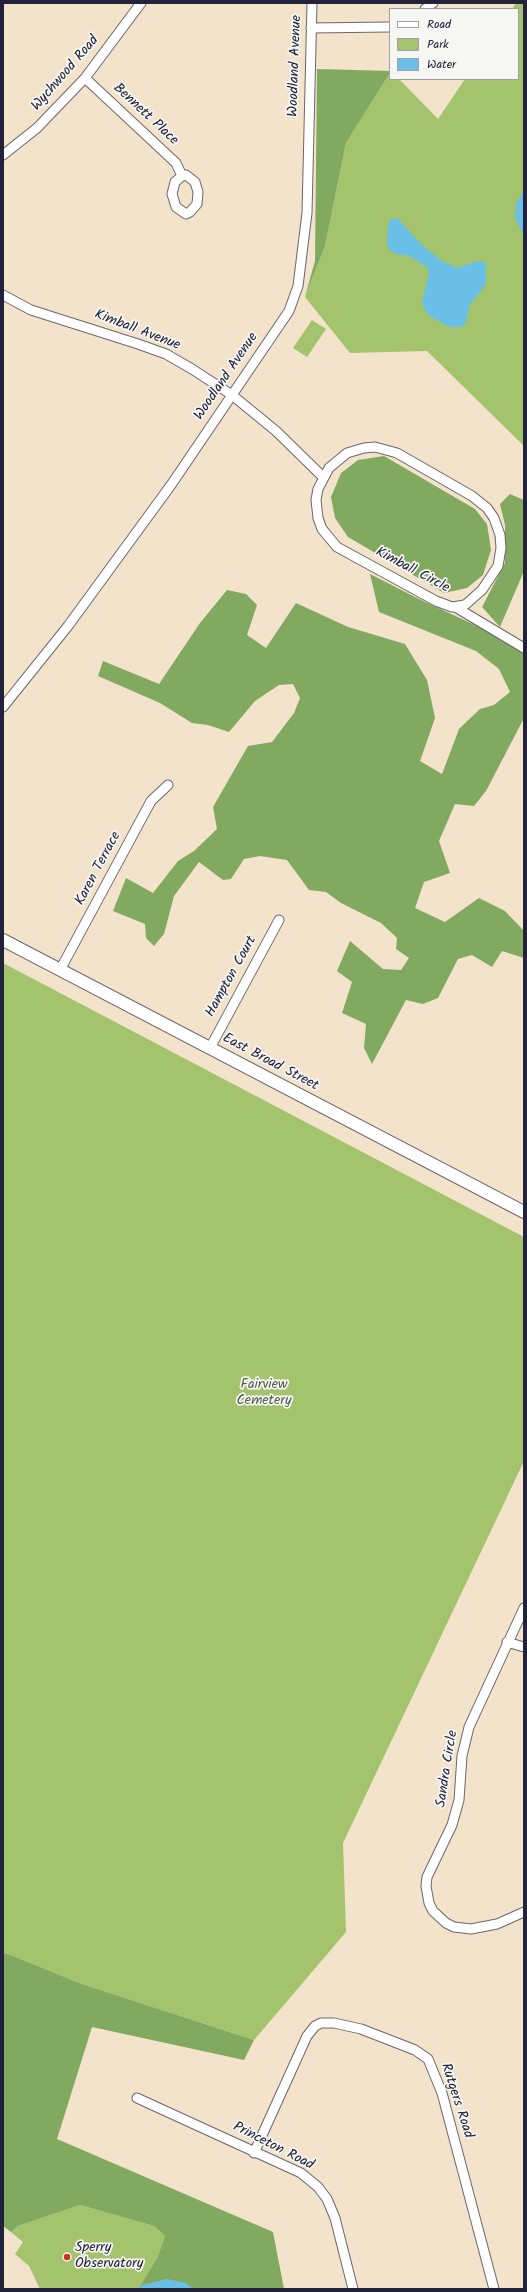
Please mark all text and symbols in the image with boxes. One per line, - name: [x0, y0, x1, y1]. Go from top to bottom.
- legend: [389, 8, 519, 80]
- street label: Woodland Avenue: [286, 15, 306, 117]
- text: Road: [427, 15, 451, 34]
- street label: Wychwood Road: [29, 33, 103, 115]
- text: Park: [427, 35, 449, 54]
- text: Water: [427, 55, 456, 74]
- street label: Bennett Place: [109, 81, 181, 149]
- street label: Kimball Avenue: [92, 307, 182, 355]
- street label: Woodland Avenue: [192, 330, 262, 424]
- street label: Kimball Circle: [372, 544, 452, 598]
- street label: Karen Terrace: [73, 829, 125, 909]
- street label: Hampton Court: [203, 934, 261, 1020]
- street label: East Broad Street: [219, 1031, 321, 1095]
- park label: Fairview Cemetery: [236, 1378, 292, 1410]
- street label: Sandra Circle: [434, 1729, 462, 1809]
- street label: Rutgers Road: [436, 2062, 476, 2140]
- street label: Princeton Road: [230, 2119, 316, 2175]
- place label: Sperry Observatory: [75, 2241, 143, 2274]
- marker: Sperry Observatory: [62, 2252, 72, 2262]

